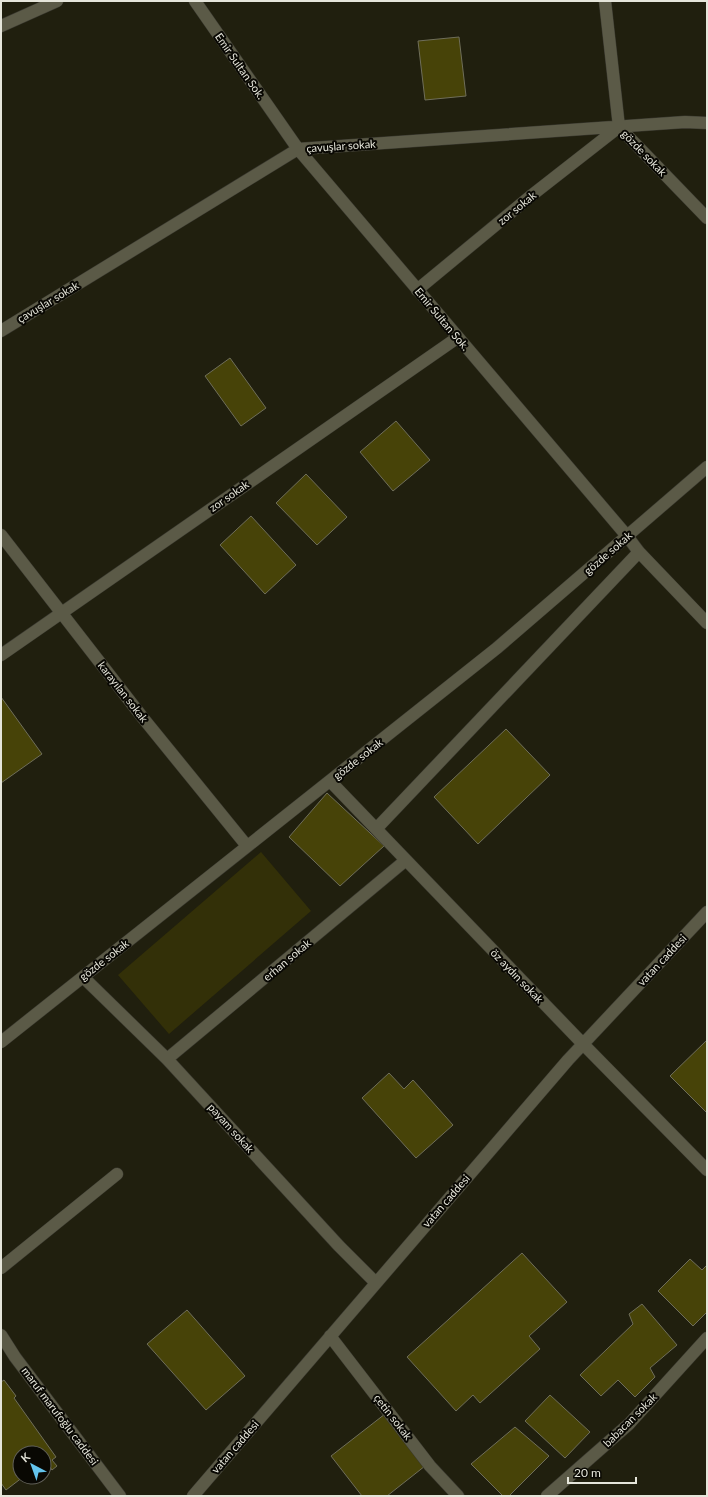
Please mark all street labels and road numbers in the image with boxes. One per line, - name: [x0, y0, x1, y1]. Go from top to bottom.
- street label: Emir Sultan Sok.: [213, 30, 268, 101]
- street label: gözde sokak: [619, 127, 670, 179]
- street label: çavuşlar sokak: [306, 137, 376, 154]
- street label: zor sokak: [495, 188, 539, 227]
- street label: çavuşlar sokak: [15, 278, 81, 325]
- street label: Emir Sultan Sok.: [412, 285, 472, 353]
- street label: zor sokak: [206, 477, 251, 514]
- street label: gözde sokak: [581, 528, 635, 577]
- street label: karayılan sokak: [96, 659, 151, 725]
- street label: gözde sokak: [330, 735, 385, 782]
- street label: vatan caddesi: [635, 931, 689, 988]
- street label: gözde sokak: [76, 936, 131, 983]
- street label: erhan sokak: [260, 936, 313, 983]
- street label: öz aydın sokak: [488, 946, 547, 1006]
- street label: payam sokak: [206, 1100, 257, 1155]
- street label: vatan caddesi: [419, 1171, 472, 1230]
- street label: maruf marufoğlu caddesi: [19, 1364, 102, 1467]
- street label: babacan sokak: [600, 1390, 659, 1449]
- street label: çetin sokak: [372, 1391, 415, 1442]
- street label: vatan caddesi: [208, 1417, 261, 1476]

